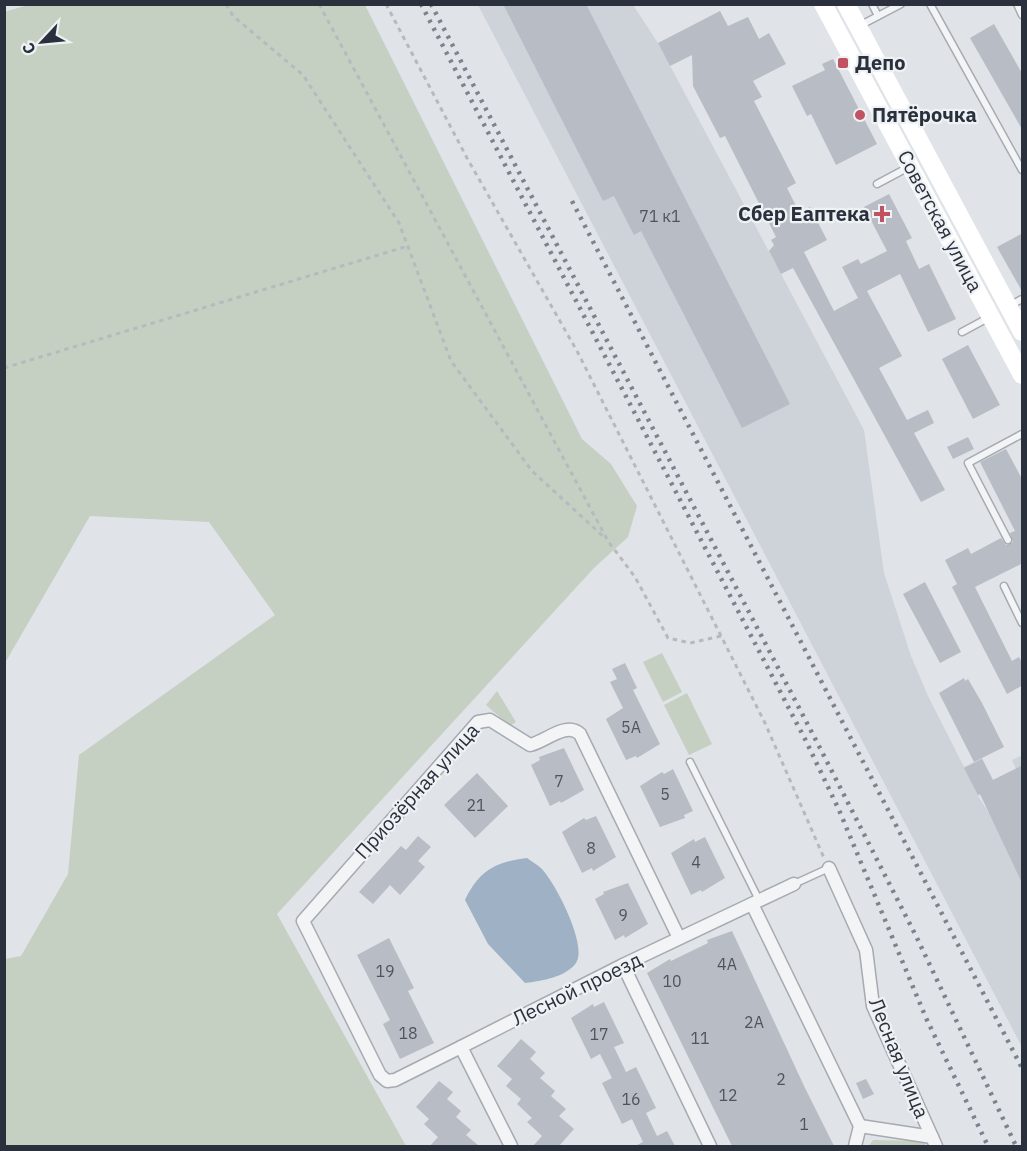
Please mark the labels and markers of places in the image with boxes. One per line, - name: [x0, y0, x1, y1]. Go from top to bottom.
- place label: Депо: [855, 49, 906, 76]
- marker: Депо: [836, 56, 850, 70]
- place label: Пятёрочка: [872, 101, 977, 128]
- marker: Пятёрочка: [853, 108, 867, 122]
- place label: Сбер Еаптека: [738, 200, 870, 227]
- marker: Сбер Еаптека: [875, 207, 889, 221]

